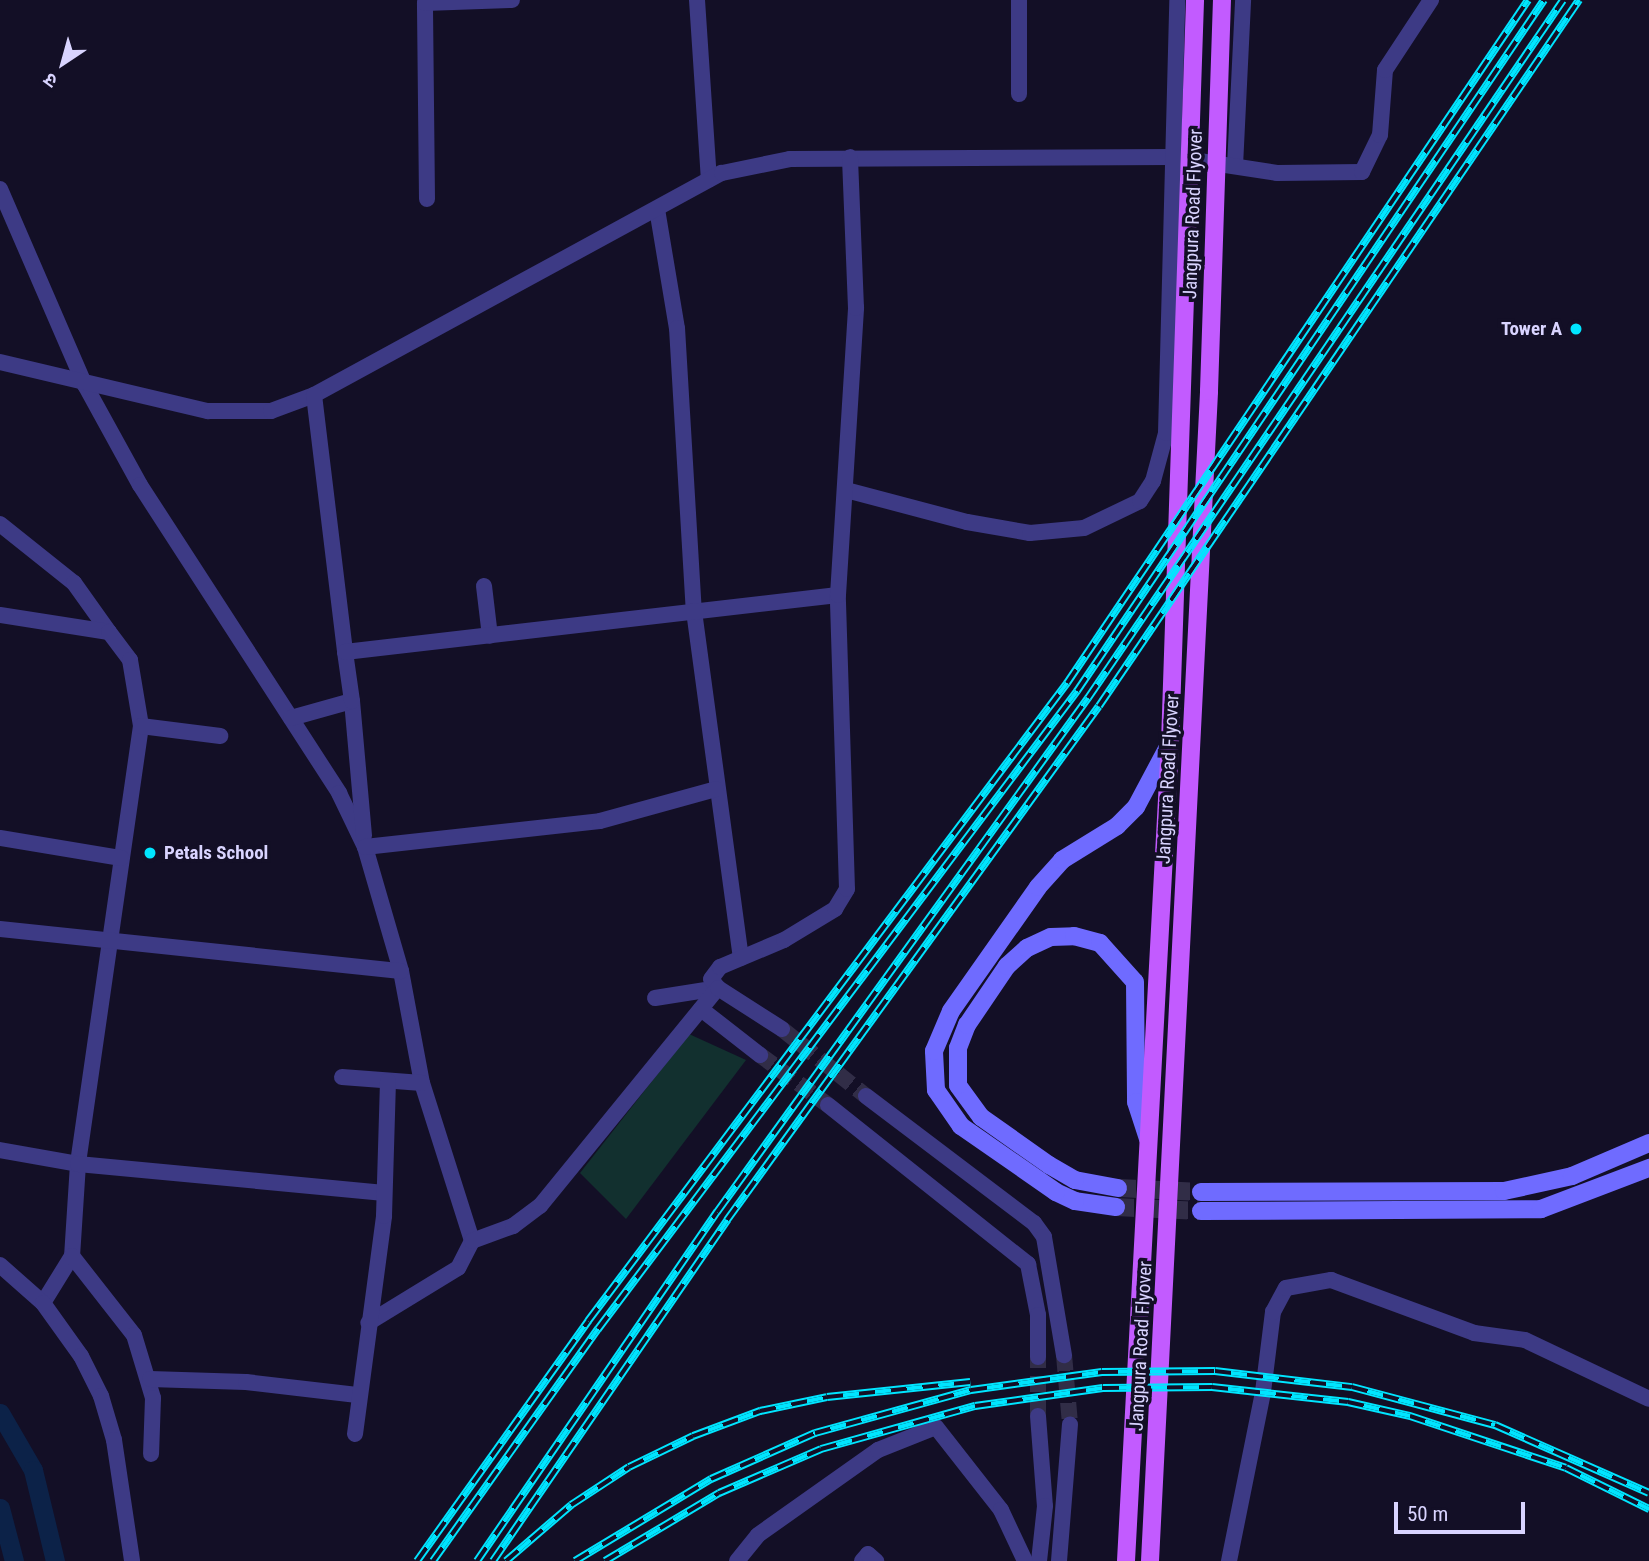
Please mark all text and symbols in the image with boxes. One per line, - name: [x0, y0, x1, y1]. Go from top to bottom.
- north arrow: [28, 28, 98, 98]
- text: उ: [39, 68, 62, 93]
- street label: Jangpura Road Flyover: [1179, 129, 1207, 299]
- place label: Tower A: [1501, 318, 1562, 340]
- marker: Tower A: [1568, 321, 1584, 337]
- street label: Jangpura Road Flyover: [1152, 693, 1184, 865]
- place label: Petals School: [164, 842, 268, 864]
- marker: Petals School: [142, 845, 158, 861]
- street label: Jangpura Road Flyover: [1125, 1260, 1157, 1432]
- scale bar: [1397, 1488, 1528, 1532]
- text: 50 m: [1407, 1502, 1448, 1526]

